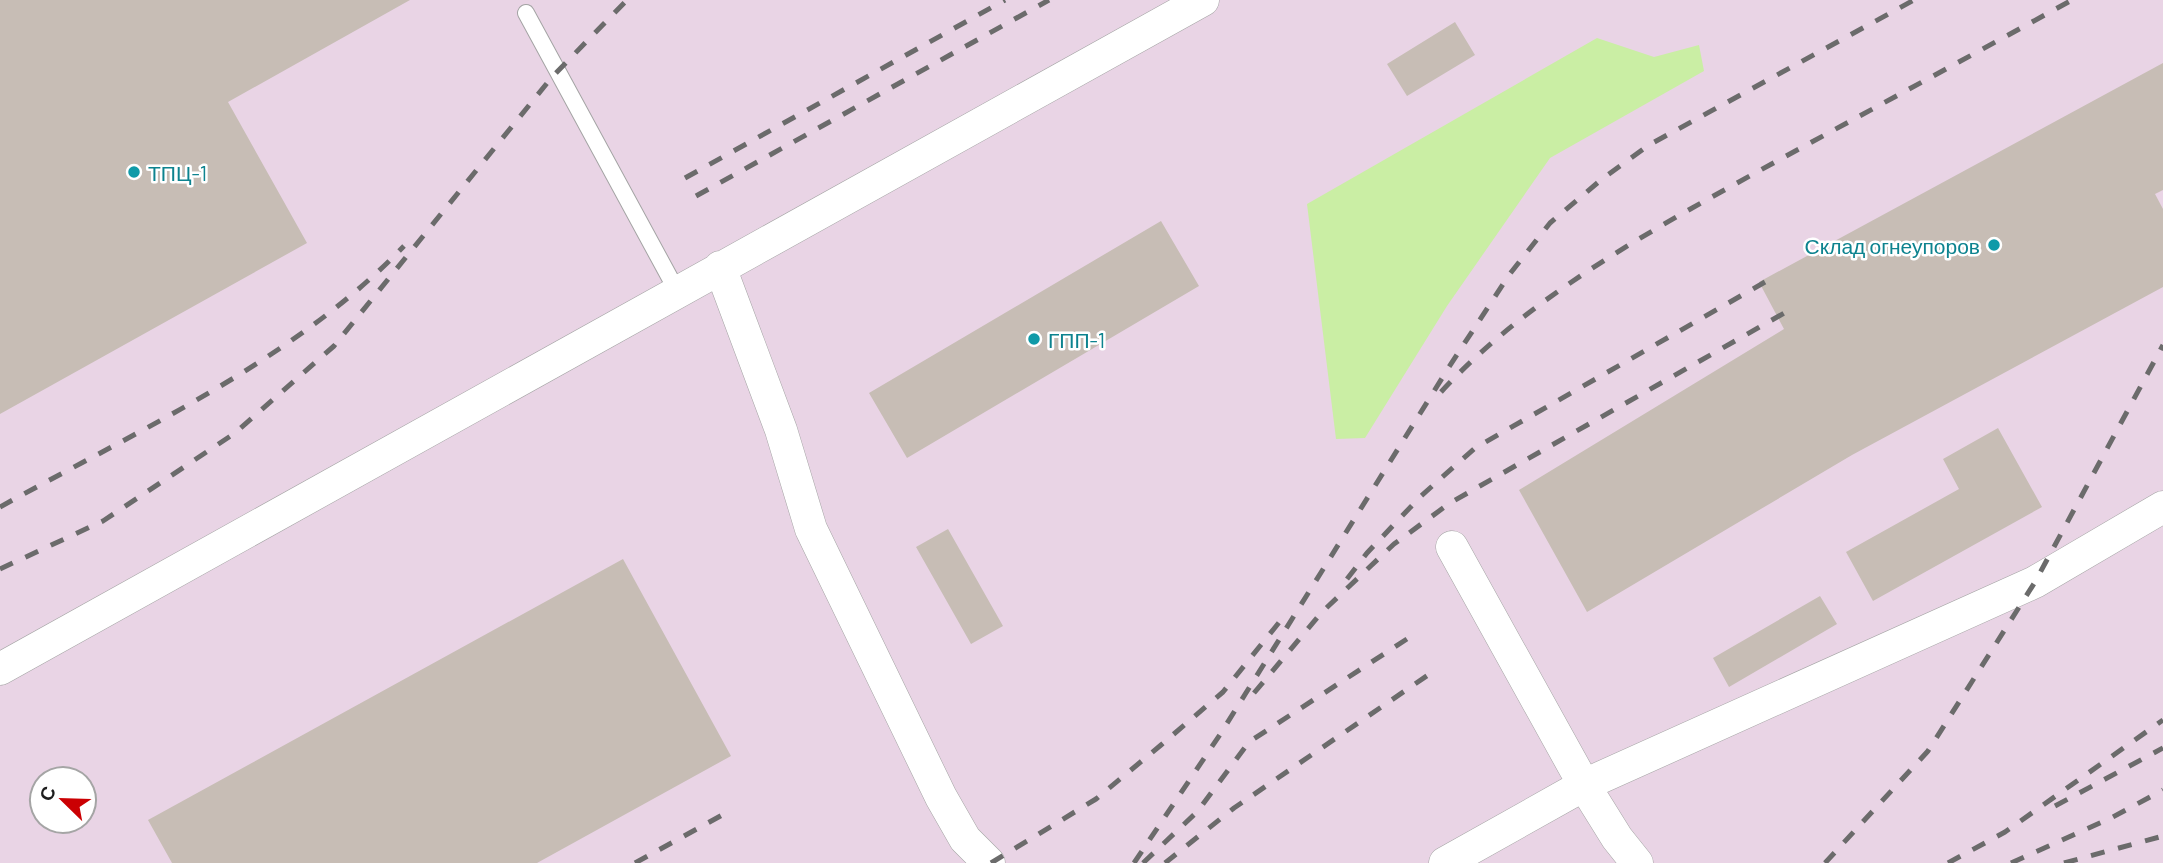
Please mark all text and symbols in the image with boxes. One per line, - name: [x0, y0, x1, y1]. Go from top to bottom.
- place label: ТПЦ-1: [148, 160, 207, 185]
- marker: ТПЦ-1: [126, 164, 142, 180]
- place label: Склад огнеупоров: [1805, 233, 1980, 258]
- marker: Склад огнеупоров: [1986, 237, 2002, 253]
- place label: ГПП-1: [1048, 327, 1105, 352]
- marker: ГПП-1: [1026, 331, 1042, 347]
- north arrow: [28, 765, 98, 835]
- text: С: [34, 782, 60, 804]

